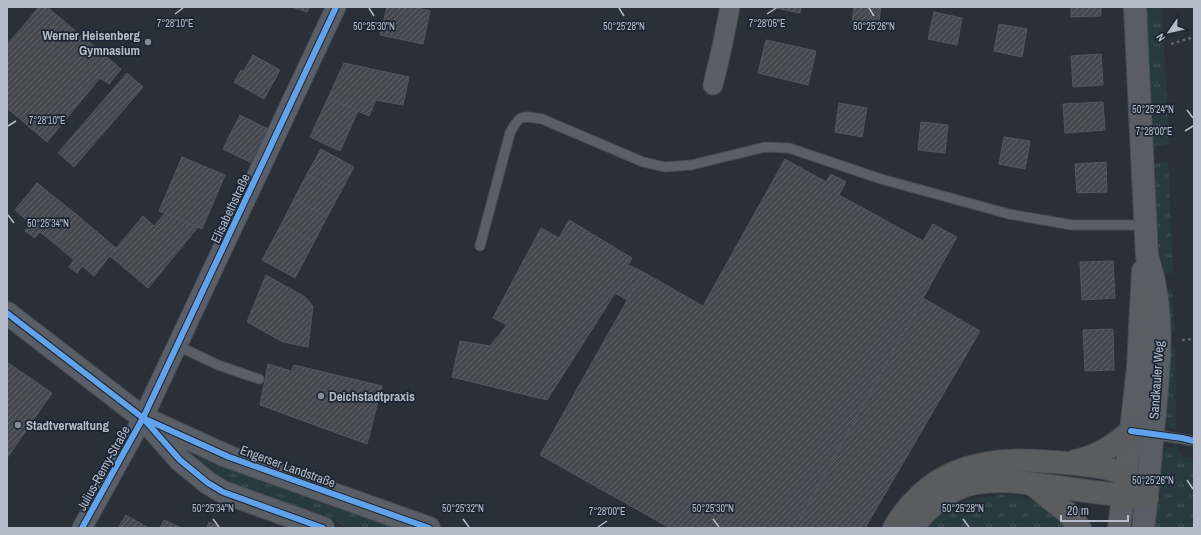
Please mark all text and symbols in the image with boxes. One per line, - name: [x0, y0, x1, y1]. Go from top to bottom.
- north arrow: [1149, 12, 1189, 52]
- text: 7°28'10"E: [157, 17, 193, 30]
- text: 7°28'05"E: [749, 17, 785, 30]
- text: 50°25'30"N: [353, 20, 395, 33]
- text: 50°25'28"N: [603, 20, 645, 33]
- text: 50°25'26"N: [853, 20, 895, 33]
- place label: Werner Heisenberg Gymnasium: [42, 27, 140, 59]
- text: N: [1153, 31, 1168, 44]
- marker: Werner Heisenberg Gymnasium: [143, 37, 153, 47]
- text: 50°25'24"N: [1132, 103, 1174, 116]
- text: 7°28'10"E: [29, 114, 65, 127]
- text: 7°28'00"E: [1136, 125, 1172, 138]
- street label: Elisabethstraße: [207, 171, 254, 246]
- text: 50°25'34"N: [27, 217, 69, 230]
- street label: Sandkauler Weg: [1145, 340, 1168, 420]
- place label: Deichstadtpraxis: [329, 388, 415, 405]
- marker: Deichstadtpraxis: [316, 391, 326, 401]
- place label: Stadtverwaltung: [26, 417, 109, 434]
- marker: Stadtverwaltung: [13, 420, 23, 430]
- street label: Julius-Remy-Straße: [73, 423, 134, 514]
- street label: Engerser Landstraße: [238, 441, 338, 492]
- text: 50°25'26"N: [1132, 474, 1174, 487]
- scale bar: [1061, 497, 1128, 523]
- text: 50°25'34"N: [192, 502, 234, 515]
- text: 50°25'32"N: [442, 502, 484, 515]
- text: 50°25'30"N: [692, 502, 734, 515]
- text: 50°25'28"N: [942, 502, 984, 515]
- text: 20 m: [1067, 503, 1089, 519]
- text: 7°28'00"E: [589, 505, 625, 518]

